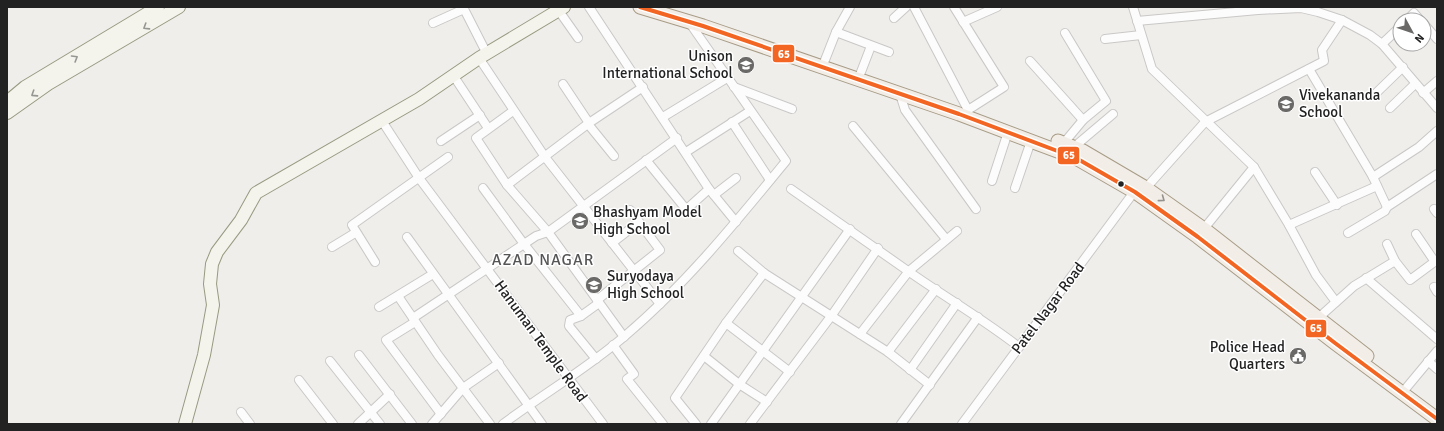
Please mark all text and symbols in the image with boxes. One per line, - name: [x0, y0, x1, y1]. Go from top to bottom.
- north arrow: [1392, 12, 1432, 52]
- one-way arrow: [143, 23, 150, 30]
- text: N: [1412, 31, 1427, 45]
- line badge: 65: [772, 44, 795, 63]
- place label: Unison International School: [602, 47, 733, 82]
- text: 65: [778, 48, 790, 61]
- one-way arrow: [71, 55, 78, 63]
- school or university icon: Unison International School: [736, 55, 756, 75]
- place label: Vivekananda School: [1299, 86, 1380, 121]
- one-way arrow: [31, 89, 38, 97]
- school or university icon: Vivekananda School: [1276, 94, 1296, 114]
- line badge: 65: [1057, 146, 1080, 165]
- text: 65: [1063, 149, 1075, 162]
- unlabelled marker: [1116, 179, 1126, 189]
- one-way arrow: [1157, 194, 1164, 201]
- place label: Bhashyam Model High School: [593, 203, 702, 238]
- school or university icon: Bhashyam Model High School: [570, 211, 590, 231]
- district label: AZAD NAGAR: [492, 250, 594, 270]
- street label: Patel Nagar Road: [1008, 259, 1088, 357]
- place label: Suryodaya High School: [607, 267, 684, 302]
- school or university icon: Suryodaya High School: [584, 275, 604, 295]
- street label: Hanuman Temple Road: [491, 277, 591, 405]
- line badge: 65: [1305, 319, 1327, 338]
- text: 65: [1310, 322, 1322, 335]
- place label: Police Head Quarters: [1210, 338, 1285, 373]
- public building icon: Police Head Quarters: [1288, 346, 1308, 366]

